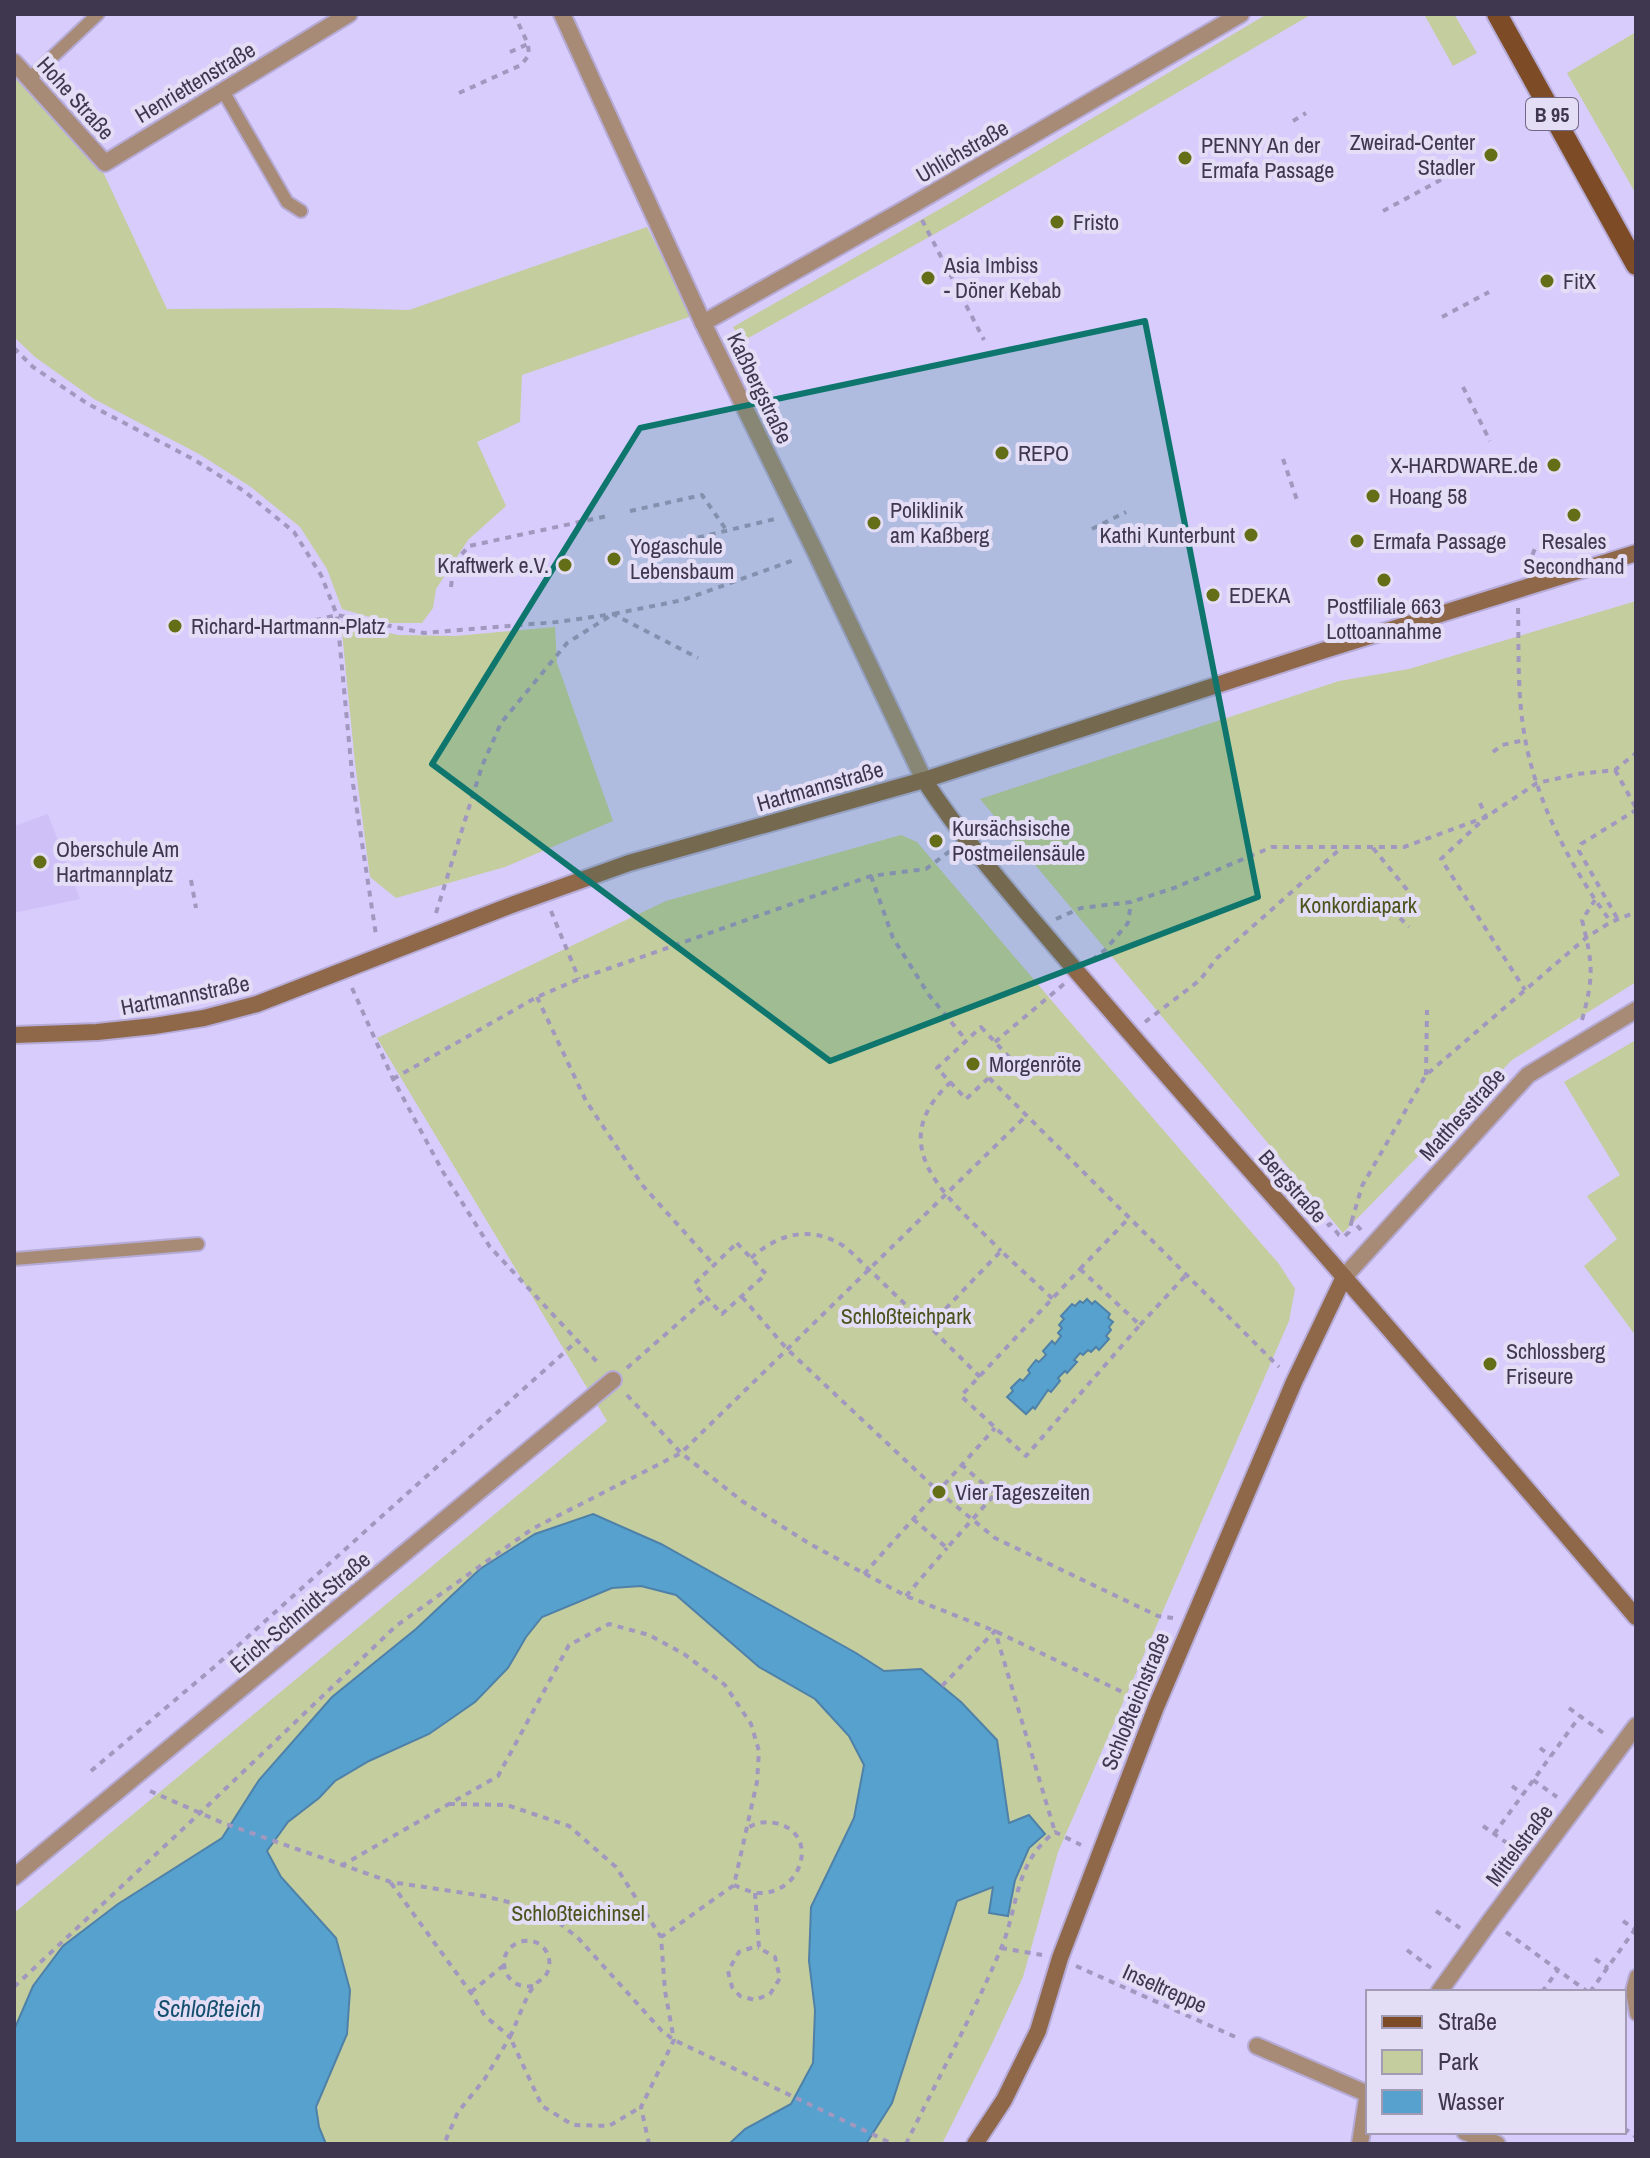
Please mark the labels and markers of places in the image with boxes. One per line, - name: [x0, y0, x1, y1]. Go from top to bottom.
- place label: Zweirad-Center Stadler: [1350, 127, 1475, 182]
- place label: PENNY An der Ermafa Passage: [1201, 130, 1334, 185]
- marker: Zweirad-Center Stadler: [1482, 146, 1500, 164]
- marker: PENNY An der Ermafa Passage: [1176, 149, 1194, 167]
- place label: Fristo: [1073, 207, 1119, 237]
- marker: Fristo: [1048, 213, 1066, 231]
- place label: Asia Imbiss - Döner Kebab: [943, 250, 1061, 305]
- place label: FitX: [1563, 266, 1596, 296]
- marker: Asia Imbiss - Döner Kebab: [919, 269, 937, 287]
- marker: FitX: [1538, 272, 1556, 290]
- place label: REPO: [1018, 438, 1069, 468]
- marker: REPO: [993, 444, 1011, 462]
- place label: X-HARDWARE.de: [1390, 450, 1538, 480]
- marker: X-HARDWARE.de: [1545, 456, 1563, 474]
- place label: Hoang 58: [1389, 481, 1467, 511]
- marker: Hoang 58: [1364, 487, 1382, 505]
- place label: Poliklinik am Kaßberg: [890, 495, 989, 550]
- marker: Resales Secondhand: [1565, 506, 1583, 524]
- marker: Poliklinik am Kaßberg: [865, 514, 883, 532]
- place label: Kathi Kunterbunt: [1100, 520, 1235, 550]
- marker: Kathi Kunterbunt: [1242, 526, 1260, 544]
- place label: Ermafa Passage: [1373, 526, 1506, 556]
- place label: Resales Secondhand: [1523, 526, 1625, 581]
- place label: Yogaschule Lebensbaum: [630, 531, 734, 586]
- marker: Ermafa Passage: [1348, 532, 1366, 550]
- place label: Kraftwerk e.V.: [437, 550, 549, 580]
- marker: Yogaschule Lebensbaum: [605, 550, 623, 568]
- marker: Kraftwerk e.V.: [556, 556, 574, 574]
- marker: Postfiliale 663 Lottoannahme: [1375, 571, 1393, 589]
- place label: EDEKA: [1229, 580, 1291, 610]
- marker: EDEKA: [1204, 586, 1222, 604]
- place label: Postfiliale 663 Lottoannahme: [1326, 591, 1442, 646]
- place label: Richard-Hartmann-Platz: [191, 611, 385, 641]
- marker: Richard-Hartmann-Platz: [166, 617, 184, 635]
- place label: Kursächsische Postmeilensäule: [952, 813, 1085, 868]
- marker: Kursächsische Postmeilensäule: [927, 832, 945, 850]
- place label: Oberschule Am Hartmannplatz: [56, 834, 179, 889]
- marker: Oberschule Am Hartmannplatz: [31, 853, 49, 871]
- place label: Morgenröte: [989, 1049, 1081, 1079]
- marker: Morgenröte: [964, 1055, 982, 1073]
- place label: Schlossberg Friseure: [1506, 1336, 1605, 1391]
- marker: Schlossberg Friseure: [1481, 1355, 1499, 1373]
- place label: Vier Tageszeiten: [955, 1477, 1090, 1507]
- marker: Vier Tageszeiten: [930, 1483, 948, 1501]

